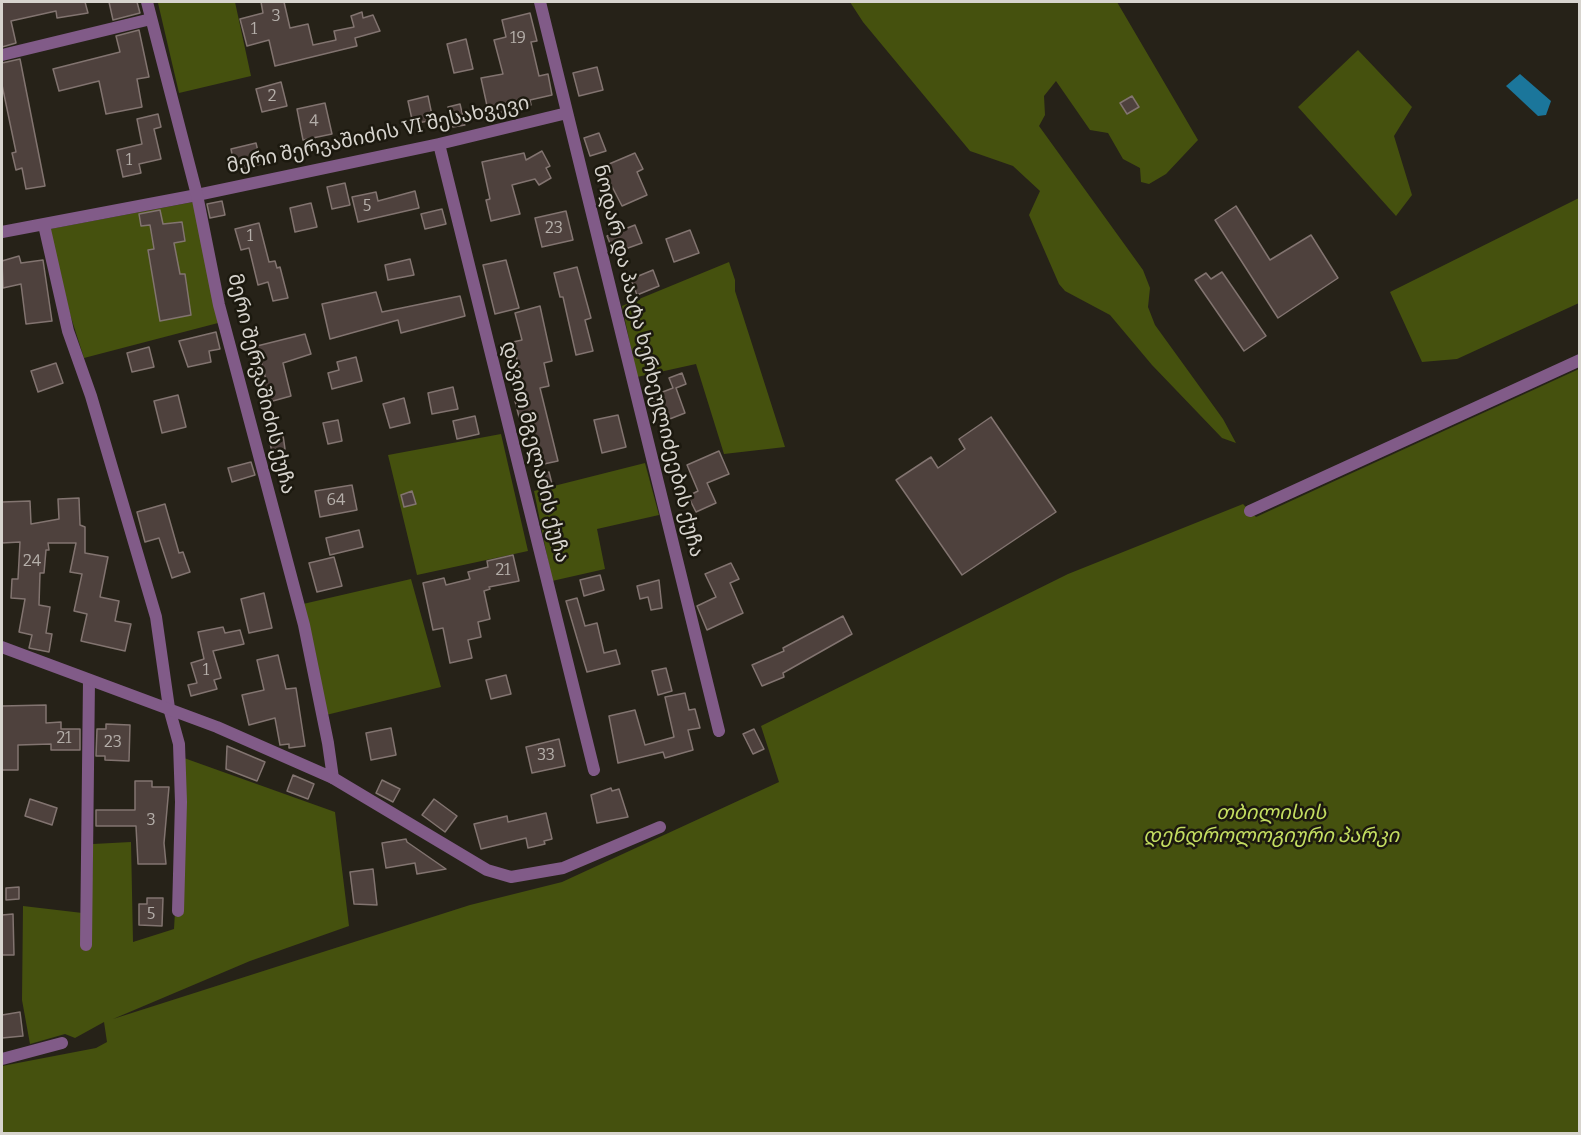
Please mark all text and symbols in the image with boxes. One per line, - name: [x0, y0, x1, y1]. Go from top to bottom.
- house number: 3: [271, 7, 281, 27]
- house number: 1: [251, 20, 257, 40]
- house number: 19: [510, 29, 526, 49]
- house number: 2: [268, 87, 276, 107]
- street label: მერი შერვაშიძის VI შესახვევი: [225, 91, 531, 179]
- house number: 4: [309, 112, 319, 132]
- house number: 1: [126, 151, 132, 171]
- street label: ნოდარ და პაატა ხერხეულიძეების ქუჩა: [588, 162, 708, 560]
- house number: 5: [363, 197, 371, 217]
- house number: 23: [545, 219, 563, 239]
- house number: 1: [247, 227, 253, 247]
- street label: მერი შერვაშიძის ქუჩა: [222, 271, 300, 497]
- street label: დავით მგელაძის ქუჩა: [496, 339, 574, 565]
- house number: 64: [327, 491, 345, 511]
- house number: 24: [23, 552, 41, 572]
- house number: 21: [495, 561, 511, 581]
- house number: 1: [203, 661, 209, 681]
- house number: 21: [56, 729, 72, 749]
- house number: 23: [104, 733, 122, 753]
- house number: 33: [537, 746, 555, 766]
- park label: თბილისის დენდროლოგიური პარკი: [1143, 801, 1399, 848]
- house number: 3: [146, 811, 156, 831]
- house number: 5: [147, 905, 155, 925]

